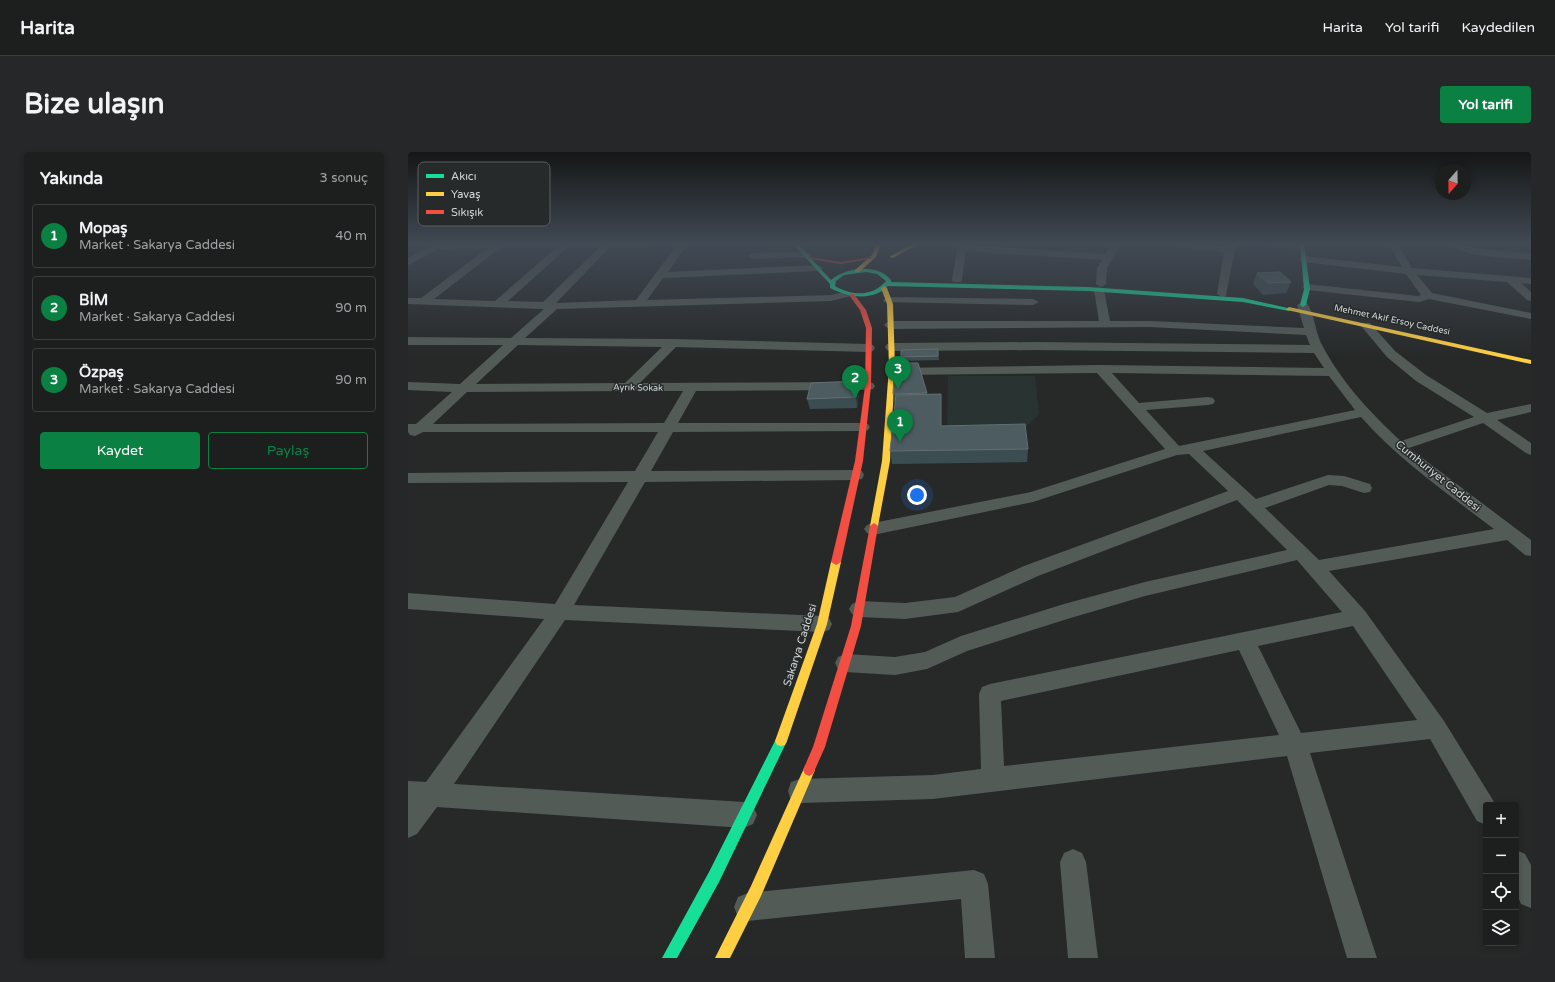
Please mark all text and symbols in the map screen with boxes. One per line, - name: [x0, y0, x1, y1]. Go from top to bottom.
- text: Harita: [20, 17, 75, 39]
- text: Harita: [1322, 19, 1363, 36]
- text: Yol tarifi: [1385, 19, 1439, 36]
- text: Kaydedilen: [1461, 19, 1535, 36]
- button: Yol tarifi: [1440, 86, 1531, 123]
- text: Bize ulaşın: [24, 87, 164, 121]
- legend: [418, 162, 550, 226]
- north arrow: [1435, 164, 1471, 200]
- text: Yakında: [40, 168, 103, 189]
- text: 3 sonuç: [320, 170, 368, 186]
- text: Akıcı: [451, 170, 476, 183]
- text: Yavaş: [451, 188, 480, 201]
- text: Sıkışık: [451, 206, 483, 219]
- text: Mopaş: [79, 219, 128, 237]
- text: 1: [50, 228, 58, 244]
- text: 40 m: [335, 228, 367, 244]
- text: Market · Sakarya Caddesi: [79, 237, 235, 253]
- text: BİM: [79, 291, 108, 309]
- text: 2: [50, 300, 58, 316]
- text: 90 m: [335, 300, 367, 316]
- street label: Mehmet Akif Ersoy Caddesi: [1333, 302, 1451, 338]
- text: Market · Sakarya Caddesi: [79, 309, 235, 325]
- pin: 3: [885, 356, 911, 389]
- text: Özpaş: [79, 363, 124, 381]
- pin: 2: [842, 365, 868, 398]
- text: 3: [50, 372, 58, 388]
- text: 90 m: [335, 372, 367, 388]
- text: Market · Sakarya Caddesi: [79, 381, 235, 397]
- street label: Ayrık Sokak: [613, 382, 663, 394]
- pin: 1: [887, 409, 913, 442]
- button: Kaydet: [40, 432, 200, 469]
- button: Paylaş: [208, 432, 368, 469]
- street label: Cumhuriyet Caddesi: [1393, 438, 1483, 514]
- your location: [907, 485, 927, 505]
- street label: Sakarya Caddesi: [781, 602, 819, 688]
- map controls: [1483, 802, 1519, 946]
- button: +: [1483, 802, 1519, 838]
- button: −: [1483, 838, 1519, 874]
- button: locate: [1483, 874, 1519, 910]
- button: layers: [1483, 910, 1519, 946]

